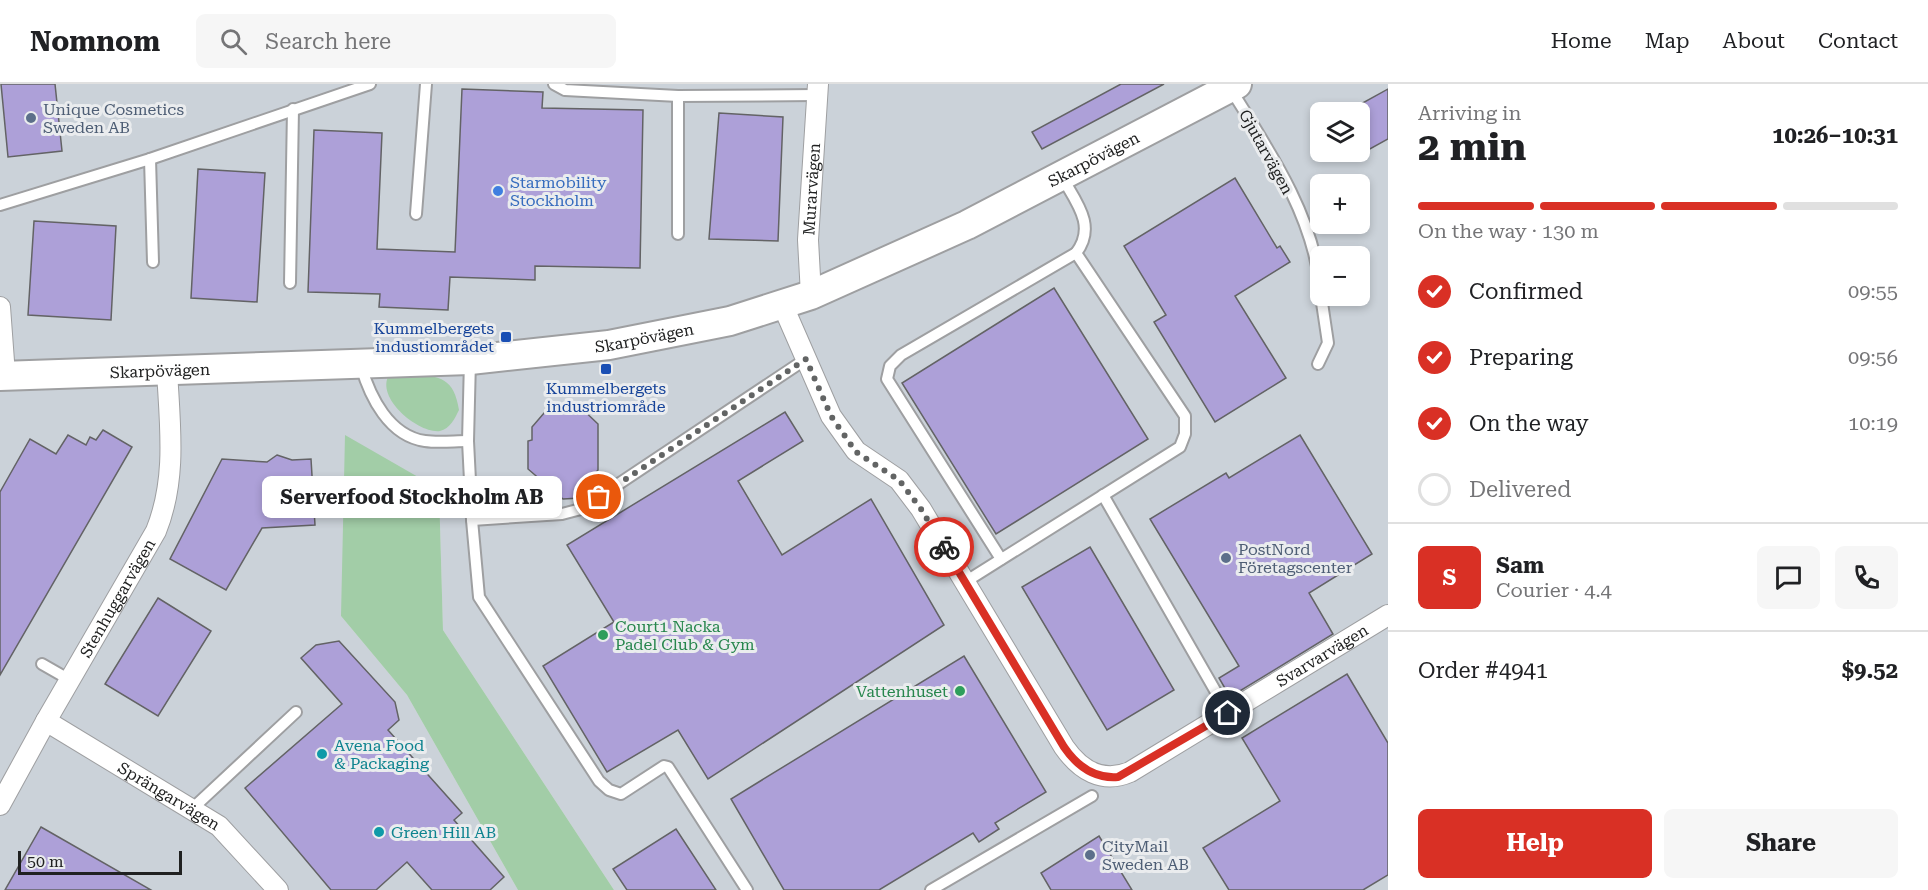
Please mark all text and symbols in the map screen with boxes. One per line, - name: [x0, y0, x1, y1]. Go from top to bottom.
- search box: [196, 14, 616, 68]
- text: Nomnom: [30, 25, 160, 58]
- icon: search: [217, 25, 250, 58]
- text: Search here: [265, 29, 391, 54]
- text: Home: [1551, 29, 1612, 53]
- text: Map: [1645, 29, 1690, 53]
- text: About: [1723, 29, 1785, 53]
- text: Contact: [1818, 29, 1898, 53]
- place label: Unique Cosmetics Sweden AB: [43, 100, 184, 137]
- text: Arriving in: [1418, 101, 1521, 125]
- map controls: [1310, 102, 1370, 306]
- button: layers: [1310, 102, 1370, 162]
- street label: Gjutarvägen: [1235, 106, 1297, 198]
- marker: Unique Cosmetics Sweden AB: [24, 111, 38, 125]
- text: 10:26–10:31: [1772, 123, 1898, 148]
- text: 2 min: [1418, 124, 1526, 170]
- street label: Skarpövägen: [1044, 127, 1142, 191]
- street label: Murarvägen: [799, 142, 824, 236]
- place label: Starmobility Stockholm: [510, 173, 607, 210]
- button: +: [1310, 174, 1370, 234]
- marker: Starmobility Stockholm: [491, 184, 505, 198]
- text: On the way · 130 m: [1418, 219, 1599, 243]
- button: −: [1310, 246, 1370, 306]
- icon: check: [1418, 275, 1451, 308]
- text: Confirmed: [1469, 279, 1583, 304]
- text: 09:55: [1848, 279, 1898, 303]
- place label: Kummelbergets industiområdet: [374, 319, 494, 356]
- street label: Skarpövägen: [594, 319, 695, 356]
- marker: Kummelbergets industiområdet: [499, 330, 513, 344]
- icon: check: [1418, 341, 1451, 374]
- text: Preparing: [1469, 345, 1573, 370]
- text: 09:56: [1848, 345, 1898, 369]
- street label: Skarpövägen: [109, 359, 210, 382]
- marker: Kummelbergets industriområde: [599, 362, 613, 376]
- place label: Kummelbergets industriområde: [546, 379, 667, 416]
- icon: check: [1418, 407, 1451, 440]
- text: On the way: [1469, 411, 1589, 436]
- text: 10:19: [1848, 411, 1898, 435]
- pin: [573, 471, 624, 522]
- callout: Serverfood Stockholm AB: [263, 476, 563, 518]
- text: Delivered: [1469, 477, 1571, 502]
- icon: bag: [582, 480, 615, 513]
- text: Serverfood Stockholm AB: [280, 485, 544, 509]
- courier: [914, 517, 974, 577]
- icon: bike: [928, 531, 961, 564]
- street label: Stenhuggarvägen: [75, 535, 159, 661]
- place label: PostNord Företagscenter: [1238, 540, 1353, 577]
- button: chat: [1757, 546, 1820, 609]
- button: phone: [1835, 546, 1898, 609]
- marker: PostNord Företagscenter: [1219, 551, 1233, 565]
- text: Sam: [1496, 553, 1544, 578]
- text: S: [1443, 565, 1456, 590]
- text: Courier · 4.4: [1496, 578, 1612, 602]
- place label: Court1 Nacka Padel Club & Gym: [615, 617, 755, 654]
- street label: Svarvarvägen: [1272, 620, 1371, 690]
- marker: Court1 Nacka Padel Club & Gym: [596, 628, 610, 642]
- text: Order #4941: [1418, 658, 1548, 683]
- text: $9.52: [1842, 658, 1898, 683]
- place label: Vattenhuset: [856, 682, 948, 701]
- marker: Vattenhuset: [953, 684, 967, 698]
- pin: [1202, 687, 1253, 738]
- icon: home: [1211, 696, 1244, 729]
- place label: Avena Food & Packaging: [334, 736, 430, 773]
- marker: Avena Food & Packaging: [315, 747, 329, 761]
- street label: Sprängarvägen: [115, 758, 224, 834]
- button: Help: [1418, 809, 1652, 878]
- button: Share: [1664, 809, 1898, 878]
- place label: Green Hill AB: [391, 823, 496, 842]
- marker: Green Hill AB: [372, 825, 386, 839]
- place label: CityMail Sweden AB: [1102, 837, 1189, 874]
- scale bar: [18, 848, 182, 876]
- marker: CityMail Sweden AB: [1083, 848, 1097, 862]
- text: 50 m: [27, 852, 64, 871]

